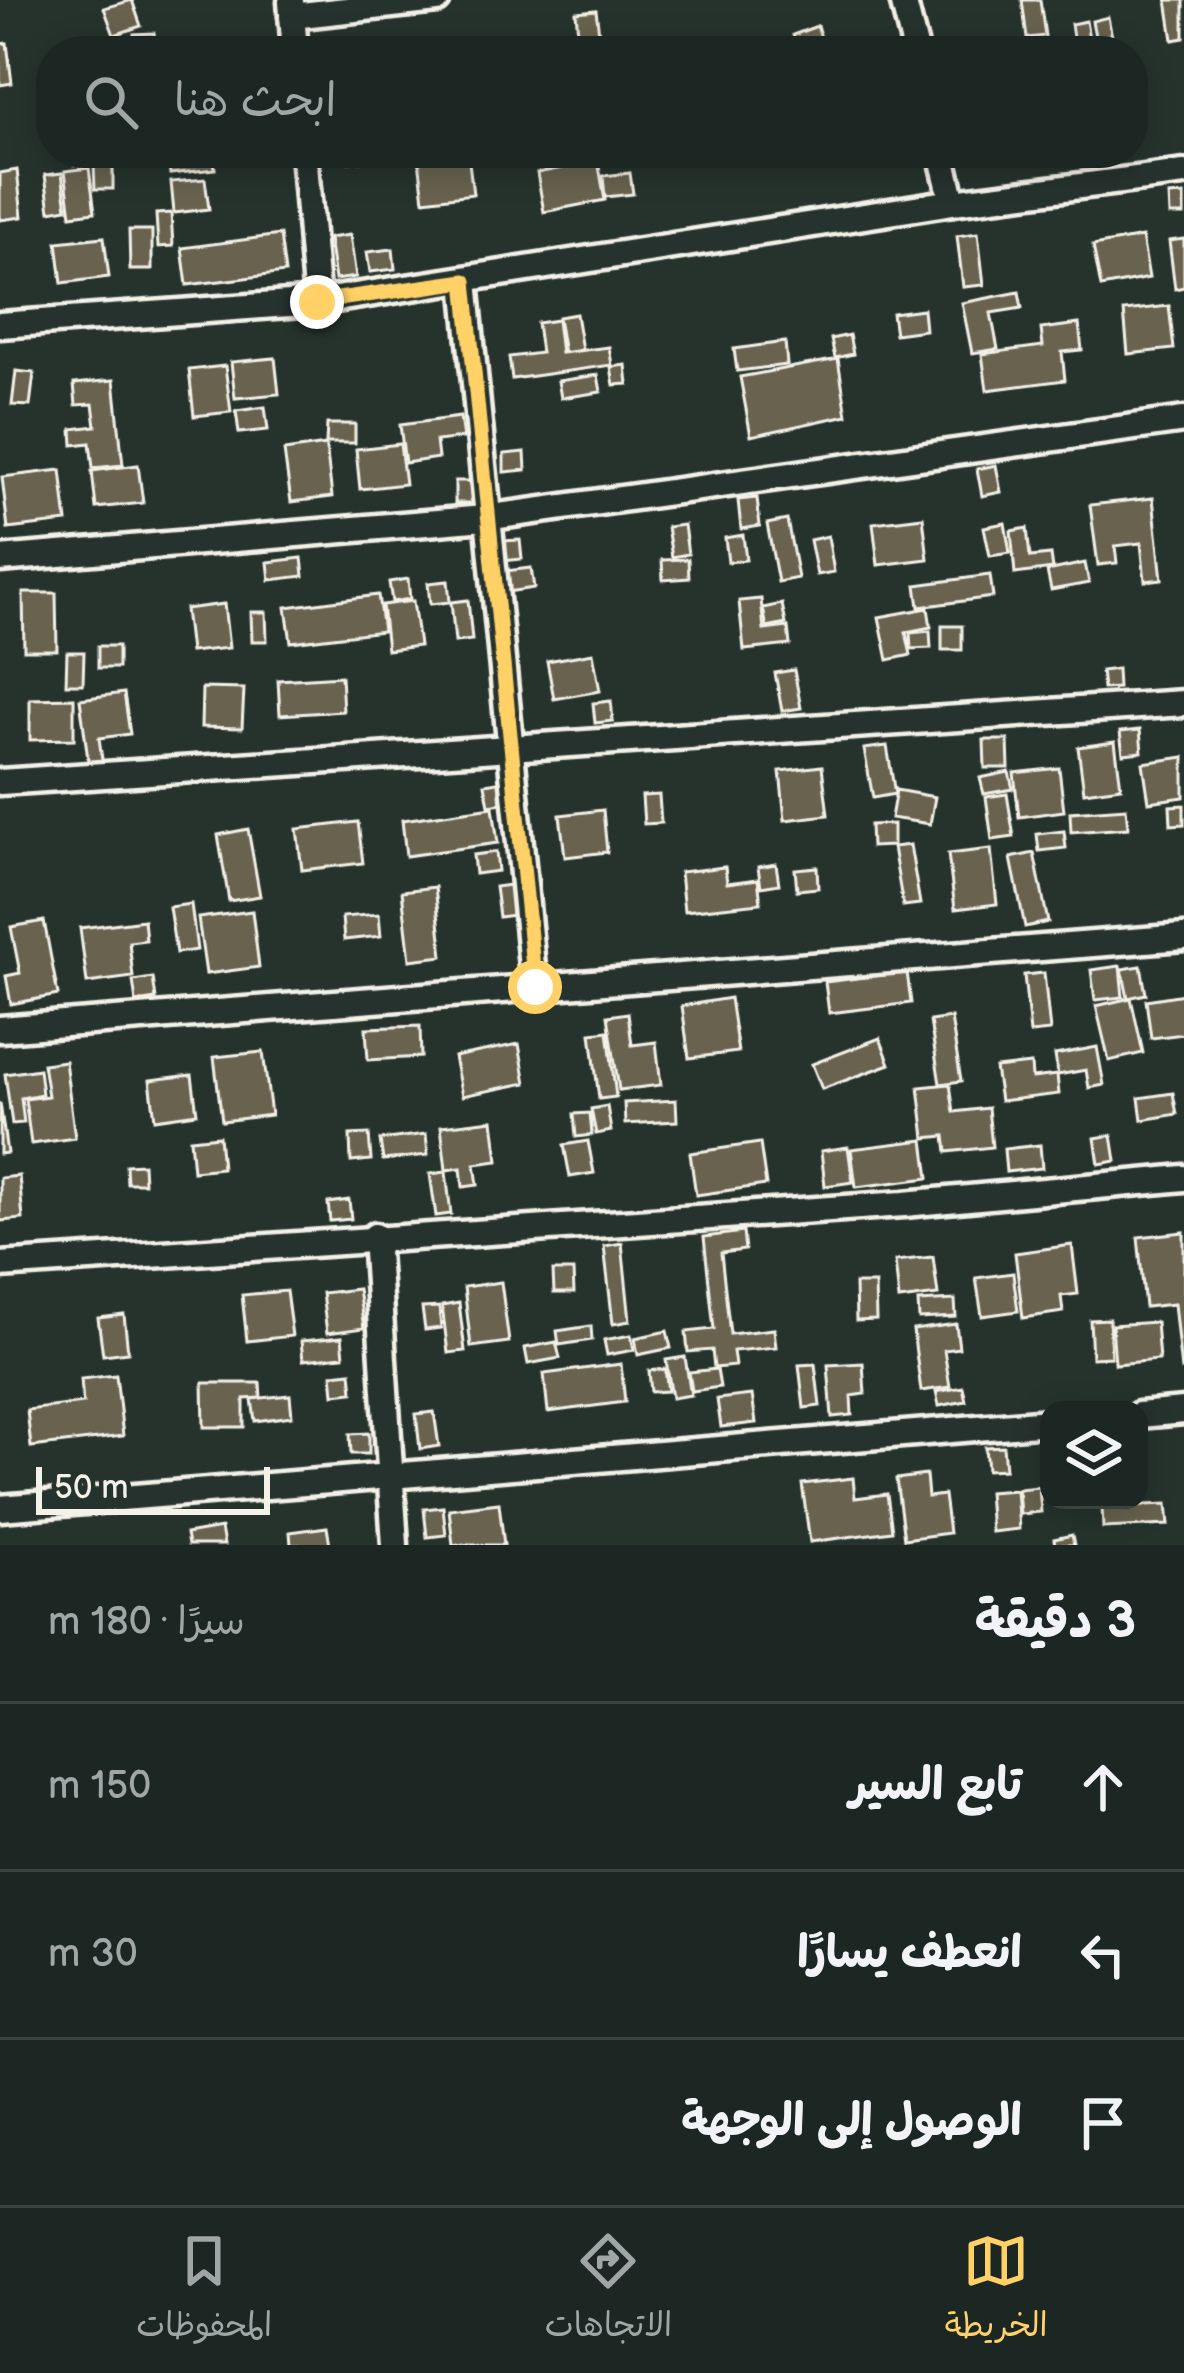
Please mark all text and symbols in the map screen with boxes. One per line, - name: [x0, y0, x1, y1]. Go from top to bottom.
- search box: [36, 36, 1148, 168]
- icon: search: [78, 69, 144, 135]
- text: ابحث هنا: [174, 74, 337, 129]
- route end: [290, 275, 344, 329]
- route start: [508, 960, 562, 1014]
- map controls: [1040, 1401, 1148, 1509]
- button: layers: [1040, 1401, 1148, 1509]
- scale bar: [36, 1461, 270, 1514]
- text: 50 m: [54, 1468, 129, 1508]
- text: 3 دقيقة: [975, 1591, 1136, 1652]
- text: سيرًا · 180 m: [48, 1599, 245, 1646]
- icon: ahead: [1070, 1754, 1136, 1820]
- text: تابع السير: [849, 1758, 1022, 1813]
- text: 150 m: [48, 1763, 151, 1810]
- icon: left: [1070, 1922, 1136, 1988]
- text: انعطف يسارًا: [797, 1926, 1022, 1981]
- text: 30 m: [48, 1931, 138, 1978]
- icon: arrive: [1070, 2090, 1136, 2156]
- text: الوصول إلى الوجهة: [681, 2094, 1022, 2149]
- tab: المحفوظات: [136, 2228, 272, 2354]
- tab: الاتجاهات: [545, 2228, 672, 2354]
- tab: الخريطة: [945, 2228, 1048, 2354]

